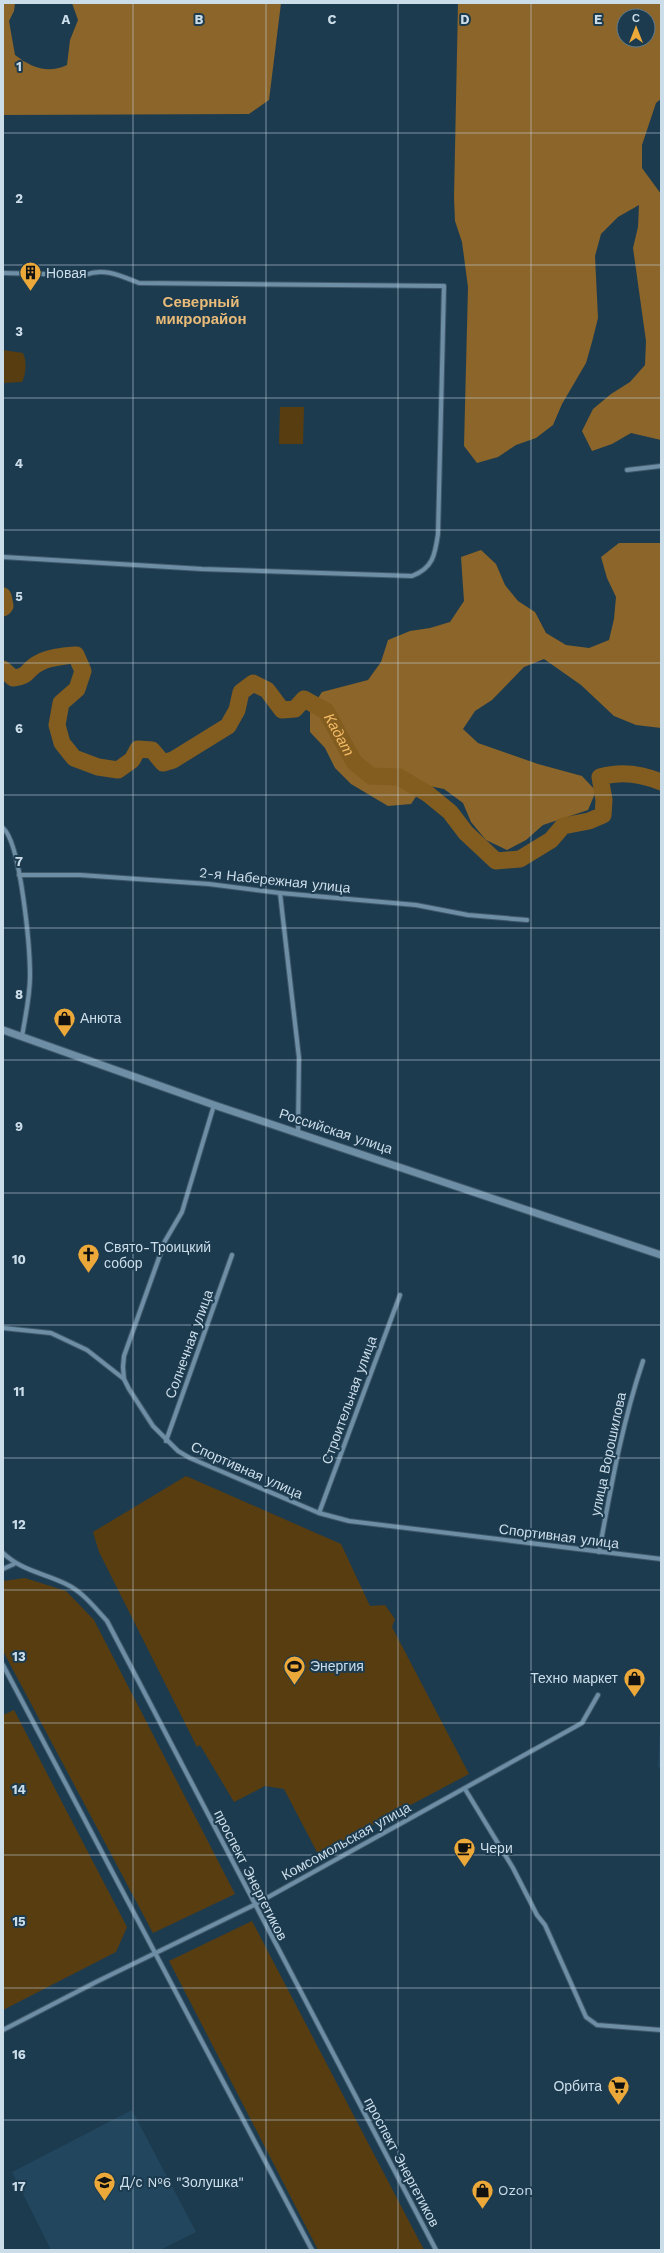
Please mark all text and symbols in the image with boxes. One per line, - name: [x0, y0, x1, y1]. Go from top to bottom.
- north arrow: [616, 8, 656, 48]
- text: A: [62, 12, 71, 27]
- text: B: [195, 12, 204, 27]
- text: C: [328, 12, 337, 27]
- text: D: [460, 12, 470, 27]
- text: E: [594, 12, 602, 27]
- text: С: [632, 12, 640, 25]
- text: 1: [16, 59, 22, 74]
- text: 2: [15, 191, 23, 206]
- building icon: Новая: [17, 260, 43, 293]
- place label: Новая: [46, 265, 87, 281]
- district label: Северный микрорайон: [155, 293, 247, 328]
- text: 3: [15, 324, 23, 339]
- text: 4: [15, 456, 24, 471]
- text: 5: [15, 589, 23, 604]
- water label: Кадат: [320, 710, 358, 759]
- text: 6: [15, 721, 23, 736]
- text: 7: [15, 854, 23, 869]
- street label: 2-я Набережная улица: [199, 864, 352, 896]
- text: 8: [15, 987, 23, 1002]
- shop icon: Анюта: [52, 1005, 78, 1038]
- place label: Анюта: [80, 1010, 122, 1026]
- street label: Российская улица: [277, 1105, 395, 1157]
- text: 9: [15, 1119, 23, 1134]
- place label: Свято-Троицкий собор: [104, 1239, 211, 1271]
- church icon: Свято-Троицкий собор: [76, 1242, 102, 1275]
- text: 10: [12, 1252, 26, 1267]
- street label: Солнечная улица: [162, 1287, 216, 1401]
- street label: Строительная улица: [318, 1333, 380, 1466]
- text: 11: [13, 1384, 25, 1399]
- street label: улица Ворошилова: [587, 1390, 629, 1517]
- street label: Спортивная улица: [188, 1438, 306, 1502]
- text: 12: [12, 1517, 26, 1532]
- street label: Спортивная улица: [498, 1521, 620, 1551]
- text: 13: [12, 1649, 26, 1664]
- sports icon: Энергия: [282, 1653, 308, 1686]
- place label: Энергия: [310, 1658, 364, 1674]
- shop icon: Техно маркет: [621, 1665, 647, 1698]
- place label: Техно маркет: [530, 1670, 619, 1686]
- text: 14: [12, 1782, 27, 1797]
- street label: Комсомольская улица: [279, 1799, 414, 1883]
- street label: проспект Энергетиков: [211, 1807, 291, 1943]
- cafe icon: Чери: [452, 1835, 478, 1868]
- place label: Чери: [480, 1840, 513, 1856]
- text: 15: [12, 1914, 26, 1929]
- text: 16: [12, 2047, 26, 2062]
- supermarket icon: Орбита: [605, 2073, 631, 2106]
- place label: Орбита: [553, 2078, 602, 2094]
- street label: проспект Энергетиков: [361, 2095, 443, 2229]
- school or university icon: Д/с №6 "Золушка": [91, 2169, 117, 2202]
- place label: Д/с №6 "Золушка": [120, 2174, 244, 2190]
- shop icon: Ozon: [470, 2177, 496, 2210]
- text: 17: [12, 2179, 26, 2194]
- place label: Ozon: [498, 2182, 533, 2198]

